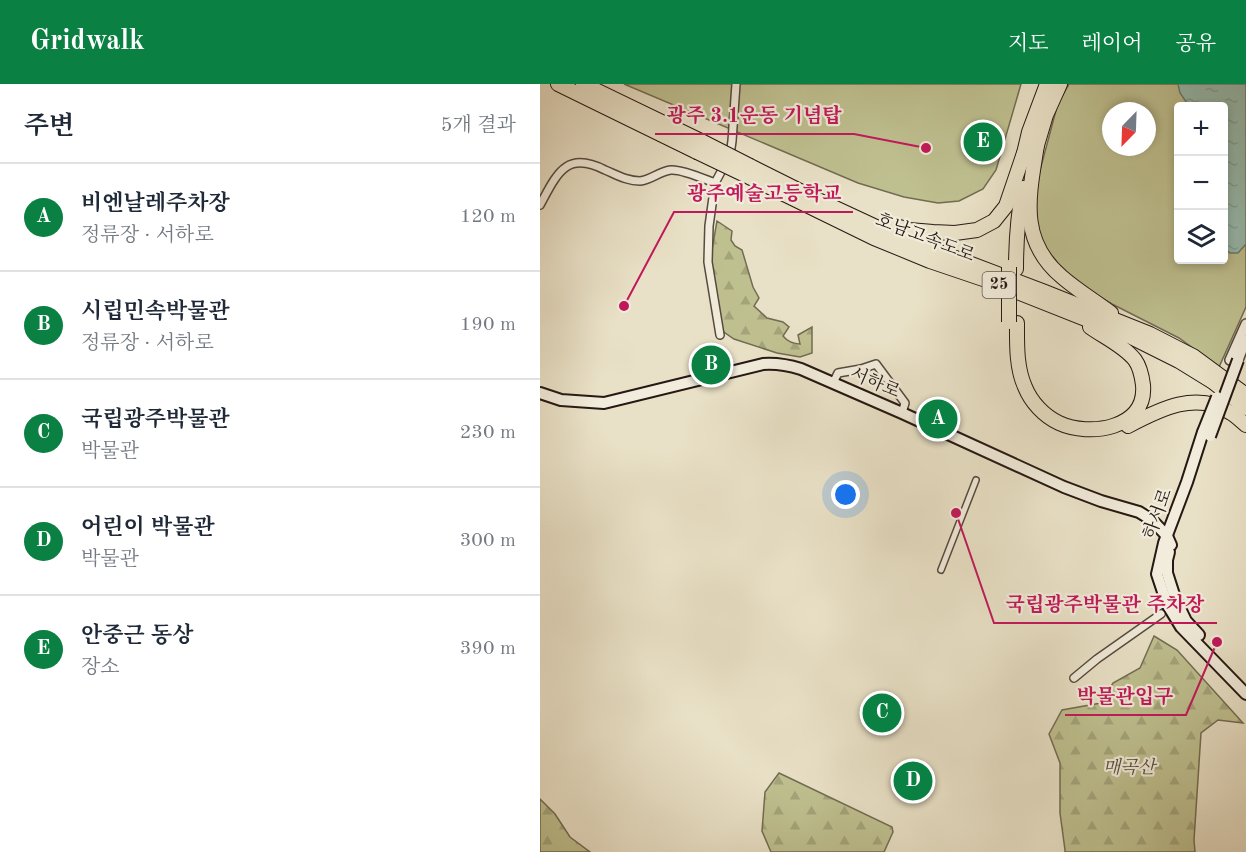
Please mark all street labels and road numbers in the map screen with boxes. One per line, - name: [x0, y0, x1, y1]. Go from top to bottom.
- street label: 호남고속도로: [873, 209, 978, 265]
- road number: 25: [982, 272, 1016, 298]
- street label: 서하로: [847, 364, 903, 401]
- street label: 하서로: [1140, 486, 1175, 542]

